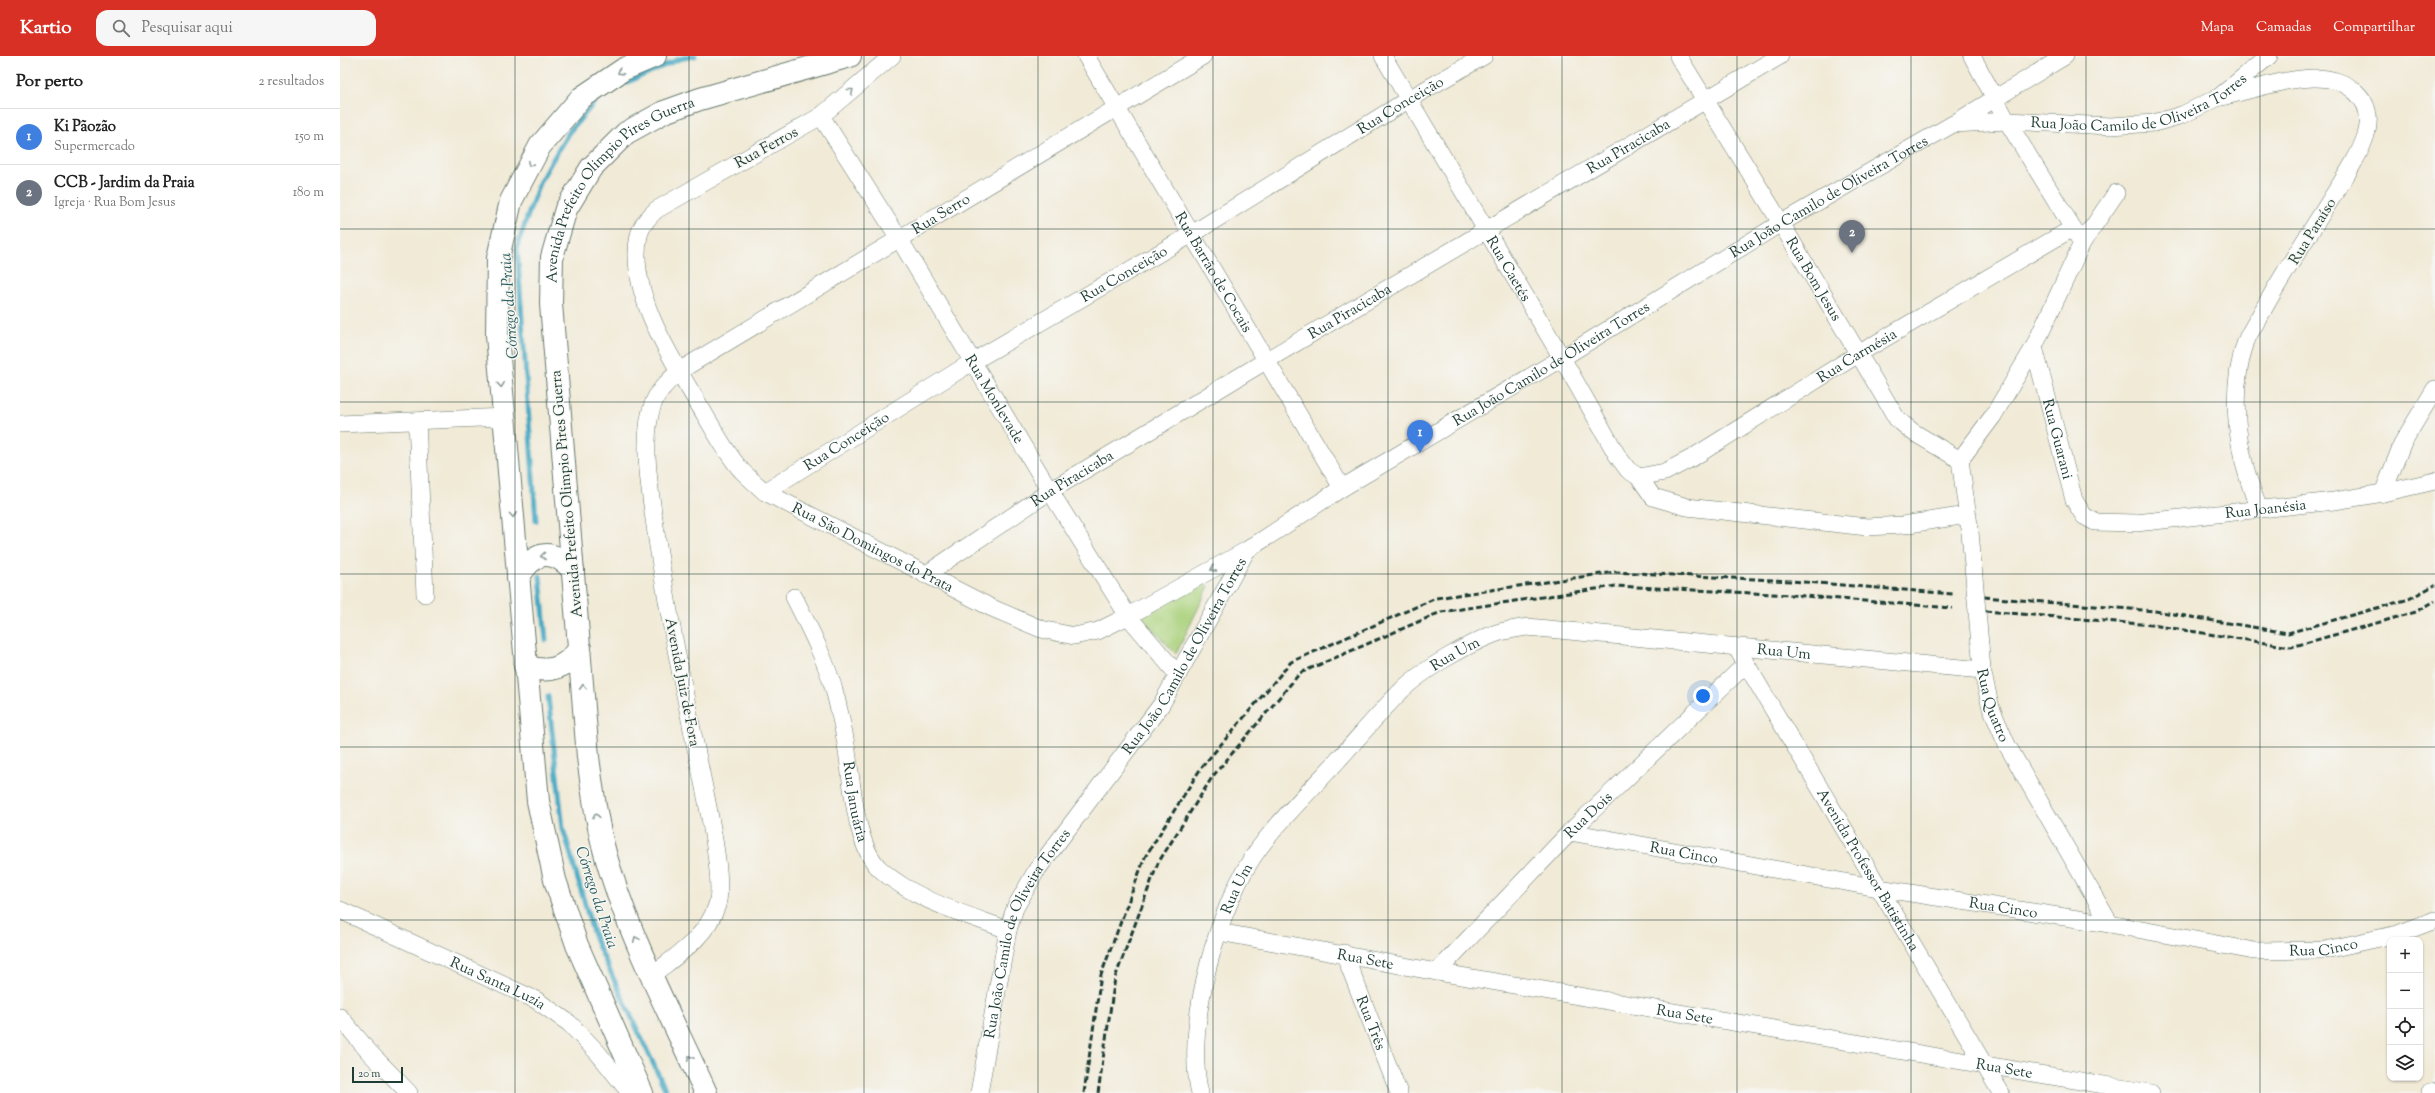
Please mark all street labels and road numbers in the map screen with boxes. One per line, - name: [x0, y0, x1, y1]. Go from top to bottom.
- street label: Rua João Camilo de Oliveira Torres: [2030, 69, 2252, 138]
- street label: Rua Conceição: [1354, 72, 1448, 140]
- street label: Avenida Prefeito Olimpio Pires Guerra: [542, 93, 698, 283]
- street label: Rua Piracicaba: [1583, 114, 1675, 180]
- street label: Rua Ferros: [731, 122, 802, 174]
- street label: Rua João Camilo de Oliveira Torres: [1726, 131, 1932, 264]
- street label: Rua Serro: [908, 189, 975, 241]
- street label: Rua Paraíso: [2285, 194, 2342, 269]
- street label: Rua Barrão de Cocais: [1169, 208, 1257, 337]
- street label: Rua Caetés: [1480, 233, 1535, 306]
- street label: Rua Bom Jesus: [1780, 234, 1846, 325]
- street label: Rua Conceição: [1077, 241, 1172, 309]
- street label: Rua Piracicaba: [1305, 279, 1396, 345]
- street label: Rua João Camilo de Oliveira Torres: [1449, 297, 1654, 432]
- street label: Rua Carmésia: [1814, 324, 1901, 389]
- street label: Rua Monlevade: [959, 351, 1028, 448]
- street label: Avenida Prefeito Olimpio Pires Guerra: [546, 369, 589, 619]
- street label: Rua Guarani: [2036, 397, 2077, 482]
- street label: Rua Conceição: [800, 407, 894, 477]
- street label: Rua Piracicaba: [1027, 446, 1118, 513]
- street label: Rua Joanésia: [2224, 495, 2308, 525]
- street label: Rua São Domingos do Prata: [788, 498, 957, 599]
- street label: Rua João Camilo de Oliveira Torres: [1118, 554, 1253, 760]
- street label: Avenida Juiz de Fora: [659, 616, 704, 749]
- street label: Rua Um: [1427, 632, 1484, 677]
- street label: Rua Um: [1756, 640, 1812, 666]
- street label: Rua Quatro: [1970, 667, 2014, 746]
- street label: Rua Januária: [837, 760, 872, 845]
- street label: Avenida Professor Batistinha: [1811, 785, 1924, 956]
- street label: Rua Dois: [1560, 788, 1618, 844]
- street label: Rua João Camilo de Oliveira Torres: [980, 825, 1076, 1040]
- street label: Rua Cinco: [1648, 838, 1720, 871]
- street label: Rua Um: [1217, 860, 1259, 917]
- street label: Rua Cinco: [1968, 893, 2039, 925]
- street label: Rua Cinco: [2289, 934, 2360, 963]
- street label: Rua Sete: [1335, 945, 1395, 976]
- street label: Rua Santa Luzia: [446, 953, 549, 1016]
- street label: Rua Três: [1350, 993, 1390, 1054]
- street label: Rua Sete: [1655, 1000, 1714, 1031]
- street label: Rua Sete: [1974, 1054, 2034, 1085]

